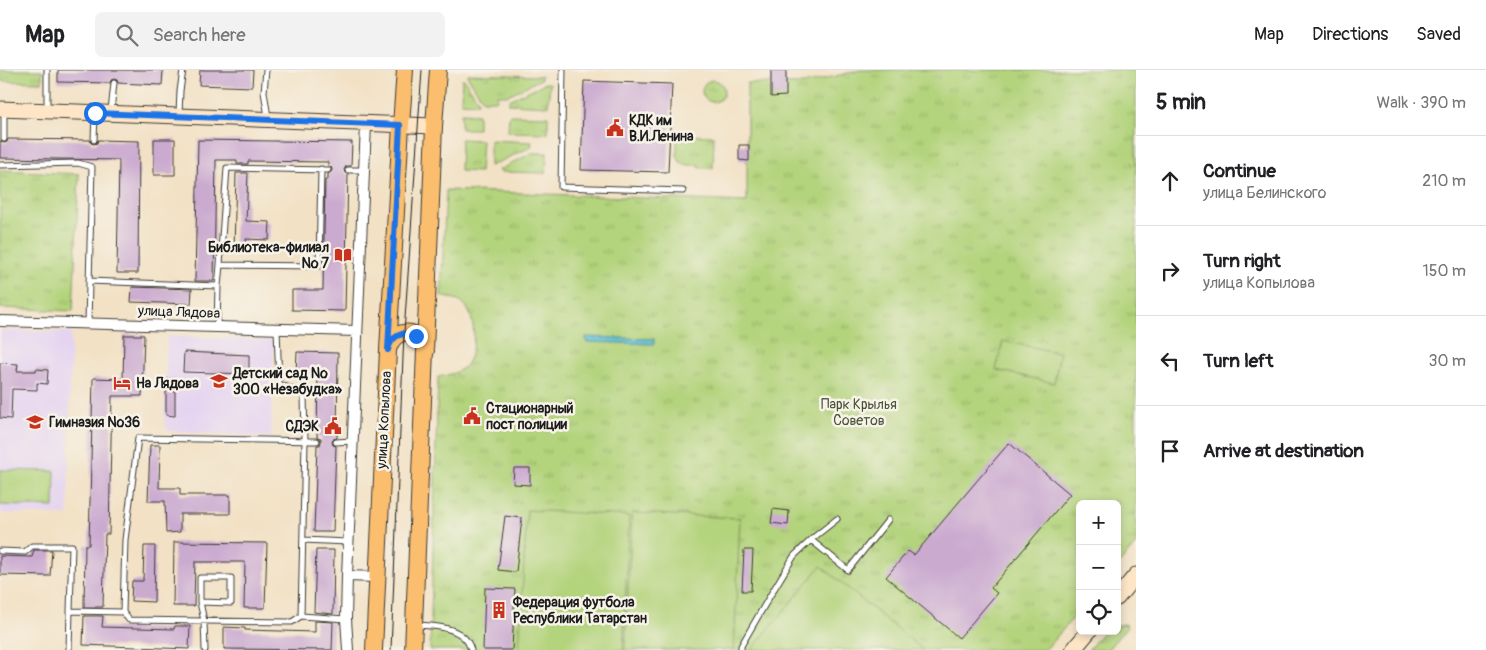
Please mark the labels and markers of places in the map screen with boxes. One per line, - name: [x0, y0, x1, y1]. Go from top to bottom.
- place label: КДК им В.И.Ленина: [629, 112, 694, 145]
- public building icon: КДК им В.И.Ленина: [605, 118, 625, 138]
- place label: Библиотека-филиал № 7: [208, 239, 330, 272]
- library icon: Библиотека-филиал № 7: [333, 245, 353, 265]
- place label: Детский сад № 300 «Незабудка»: [232, 365, 343, 398]
- school or university icon: Детский сад № 300 «Незабудка»: [209, 371, 229, 391]
- hotel icon: На Лядова: [112, 373, 132, 393]
- place label: На Лядова: [136, 375, 199, 392]
- place label: Стационарный пост полиции: [486, 400, 574, 433]
- public building icon: Стационарный пост полиции: [462, 406, 482, 426]
- school or university icon: Гимназия №36: [25, 412, 45, 432]
- place label: Гимназия №36: [49, 414, 140, 431]
- public building icon: СДЭК: [323, 416, 343, 436]
- place label: СДЭК: [286, 418, 319, 435]
- place label: Федерация футбола Республики Татарстан: [512, 594, 647, 627]
- building icon: Федерация футбола Республики Татарстан: [489, 600, 509, 620]

